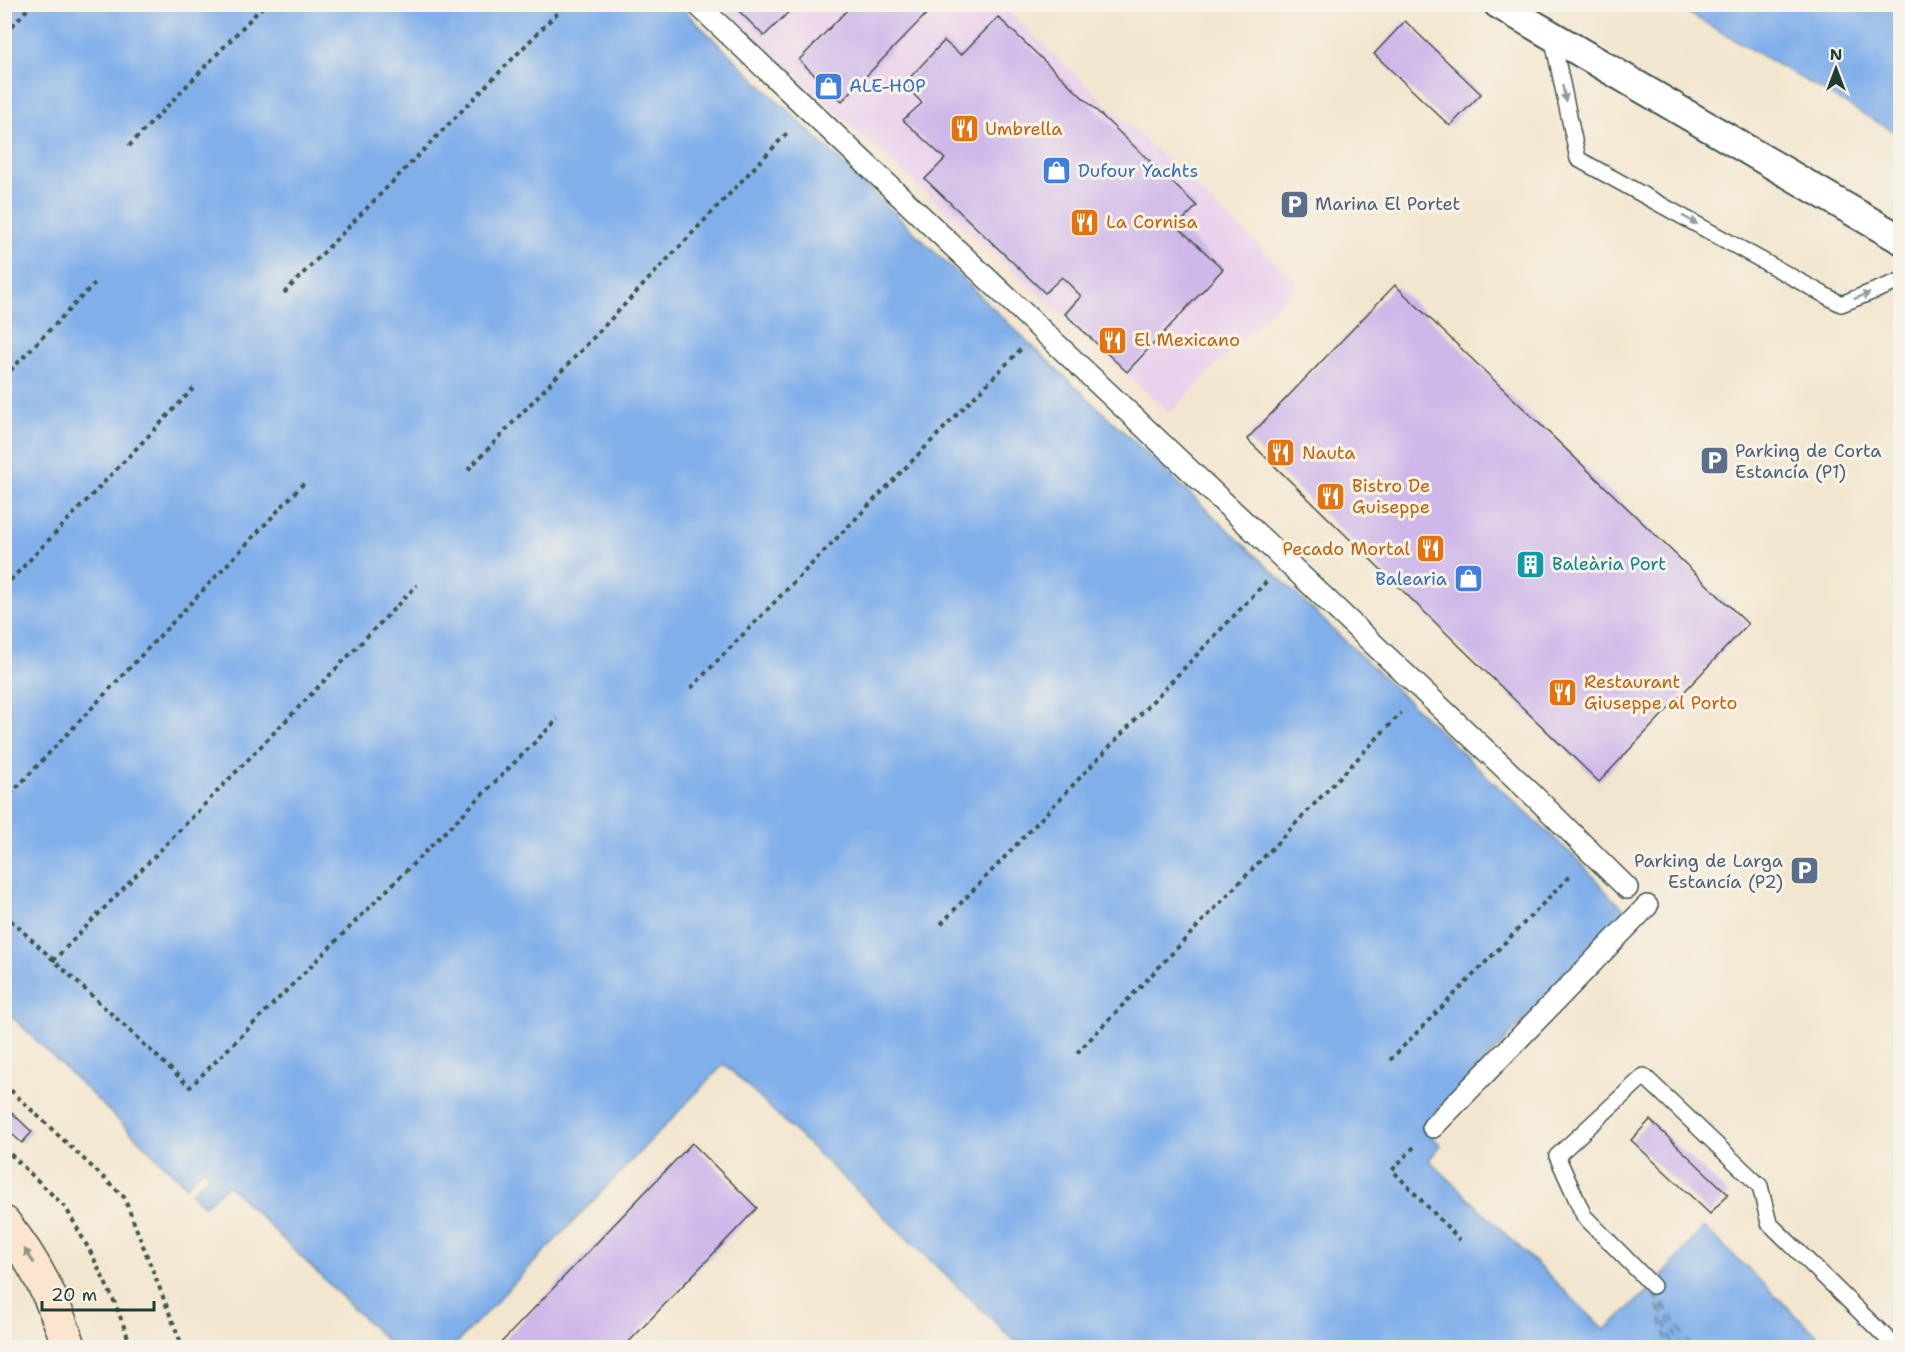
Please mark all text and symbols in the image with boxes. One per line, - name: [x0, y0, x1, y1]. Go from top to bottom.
- north arrow: [1806, 39, 1866, 99]
- text: N: [1830, 44, 1842, 65]
- shop icon: ALE-HOP: [812, 70, 844, 102]
- place label: ALE-HOP: [849, 74, 926, 98]
- one-way arrow: [1560, 84, 1569, 103]
- restaurant icon: Umbrella: [948, 113, 980, 145]
- place label: Umbrella: [985, 117, 1062, 141]
- shop icon: Dufour Yachts: [1041, 155, 1073, 187]
- place label: Dufour Yachts: [1078, 159, 1199, 183]
- parking icon: Marina El Portet: [1278, 188, 1310, 220]
- place label: Marina El Portet: [1315, 192, 1461, 216]
- restaurant icon: La Cornisa: [1069, 206, 1101, 238]
- place label: La Cornisa: [1106, 210, 1198, 234]
- one-way arrow: [1682, 215, 1699, 225]
- one-way arrow: [1853, 290, 1871, 300]
- restaurant icon: El Mexicano: [1097, 324, 1129, 356]
- place label: El Mexicano: [1134, 328, 1240, 352]
- restaurant icon: Nauta: [1265, 437, 1297, 469]
- place label: Parking de Corta Estancía (P1): [1735, 439, 1882, 484]
- place label: Nauta: [1302, 441, 1355, 465]
- parking icon: Parking de Corta Estancía (P1): [1698, 445, 1730, 477]
- place label: Bistro De Guiseppe: [1352, 474, 1430, 519]
- restaurant icon: Bistro De Guiseppe: [1315, 480, 1347, 512]
- restaurant icon: Pecado Mortal: [1415, 533, 1447, 565]
- place label: Pecado Mortal: [1282, 537, 1411, 561]
- building icon: Baleària Port: [1515, 548, 1547, 580]
- place label: Baleària Port: [1552, 552, 1666, 576]
- shop icon: Balearia: [1452, 563, 1484, 595]
- place label: Balearia: [1375, 567, 1447, 591]
- place label: Restaurant Giuseppe al Porto: [1584, 670, 1737, 715]
- restaurant icon: Restaurant Giuseppe al Porto: [1547, 676, 1579, 708]
- place label: Parking de Larga Estancía (P2): [1634, 849, 1783, 894]
- parking icon: Parking de Larga Estancía (P2): [1788, 855, 1820, 887]
- one-way arrow: [24, 1248, 35, 1264]
- scale bar: [42, 1274, 154, 1312]
- text: 20 m: [51, 1283, 97, 1307]

